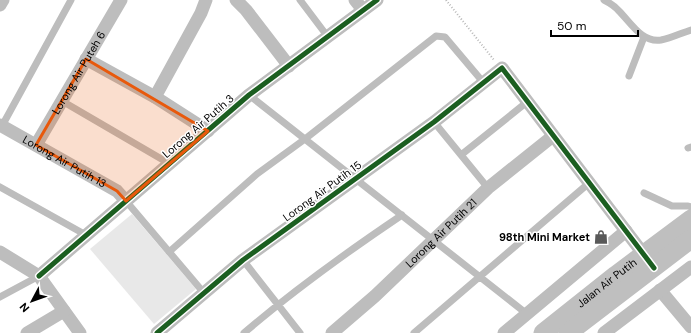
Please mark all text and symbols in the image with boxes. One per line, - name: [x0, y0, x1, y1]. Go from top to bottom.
- scale bar: [551, 12, 638, 38]
- text: 50 m: [557, 18, 586, 34]
- street label: Lorong Air Puteh 6: [49, 28, 108, 117]
- street label: Lorong Air Putih 3: [159, 91, 237, 161]
- street label: Lorong Air Putih 13: [20, 132, 109, 190]
- street label: Lorong Air Putih 15: [280, 158, 364, 224]
- street label: Lorong Air Putih 21: [402, 196, 480, 270]
- shop icon: 98th Mini Market: [593, 229, 609, 245]
- place label: 98th Mini Market: [499, 230, 590, 244]
- street label: Jalan Air Putih: [574, 255, 639, 311]
- north arrow: [12, 281, 52, 321]
- text: N: [17, 300, 32, 315]

